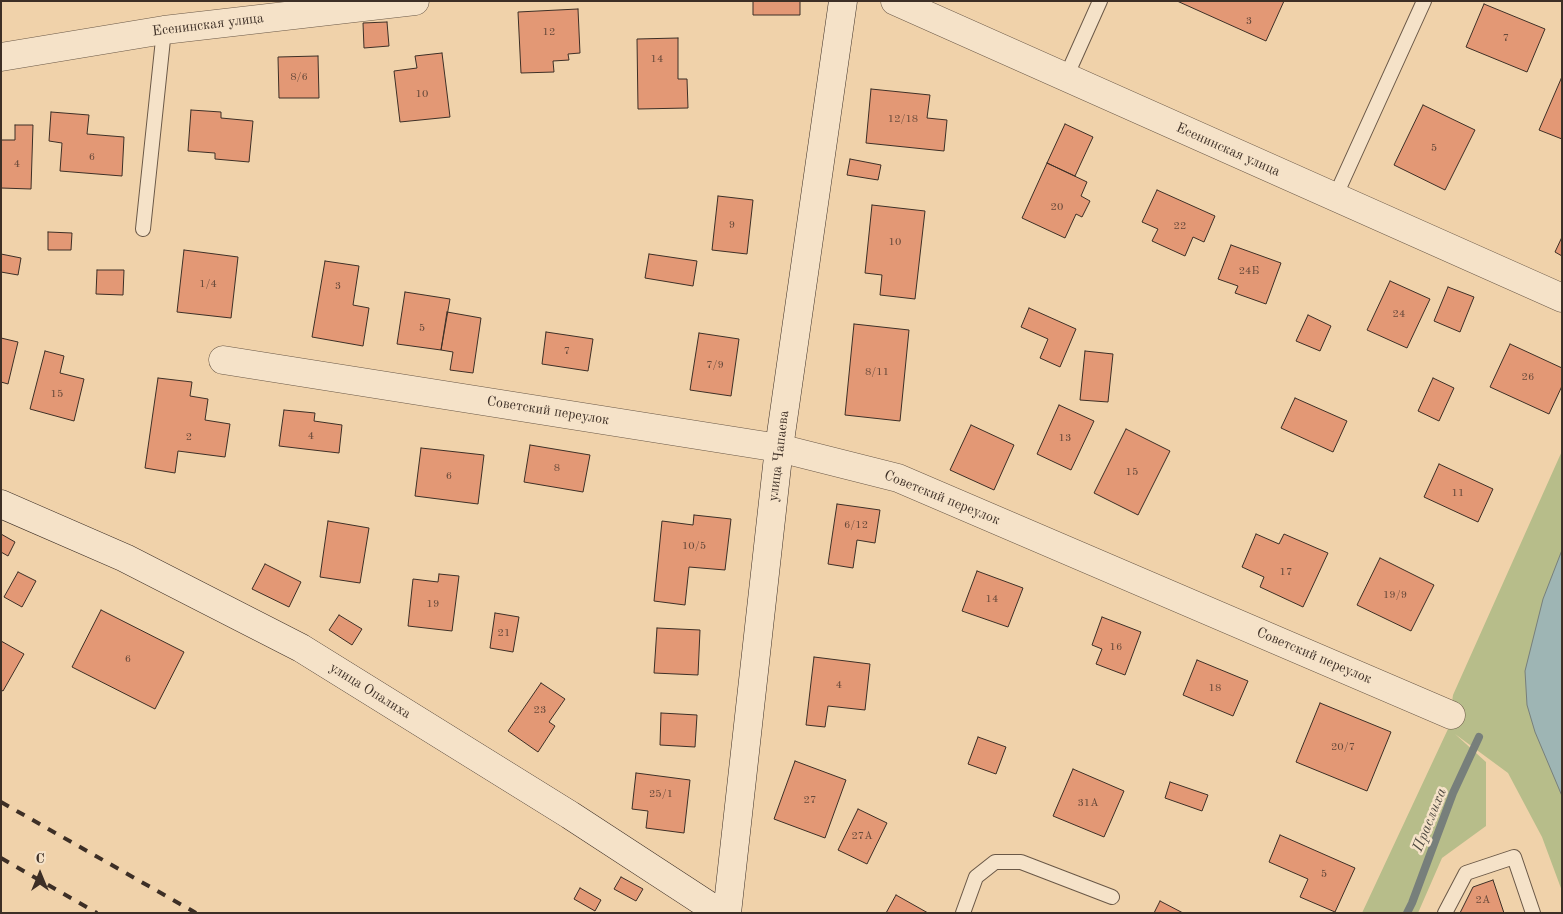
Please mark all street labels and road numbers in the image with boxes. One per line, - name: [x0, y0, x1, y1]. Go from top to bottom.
- street label: Есенинская улица: [151, 10, 265, 40]
- street label: Есенинская улица: [1173, 120, 1283, 180]
- street label: Советский переулок: [486, 393, 610, 429]
- street label: улица Чапаева: [765, 410, 793, 502]
- street label: Советский переулок: [882, 467, 1002, 529]
- street label: Советский переулок: [1254, 624, 1374, 688]
- street label: улица Опалиха: [326, 659, 414, 723]

